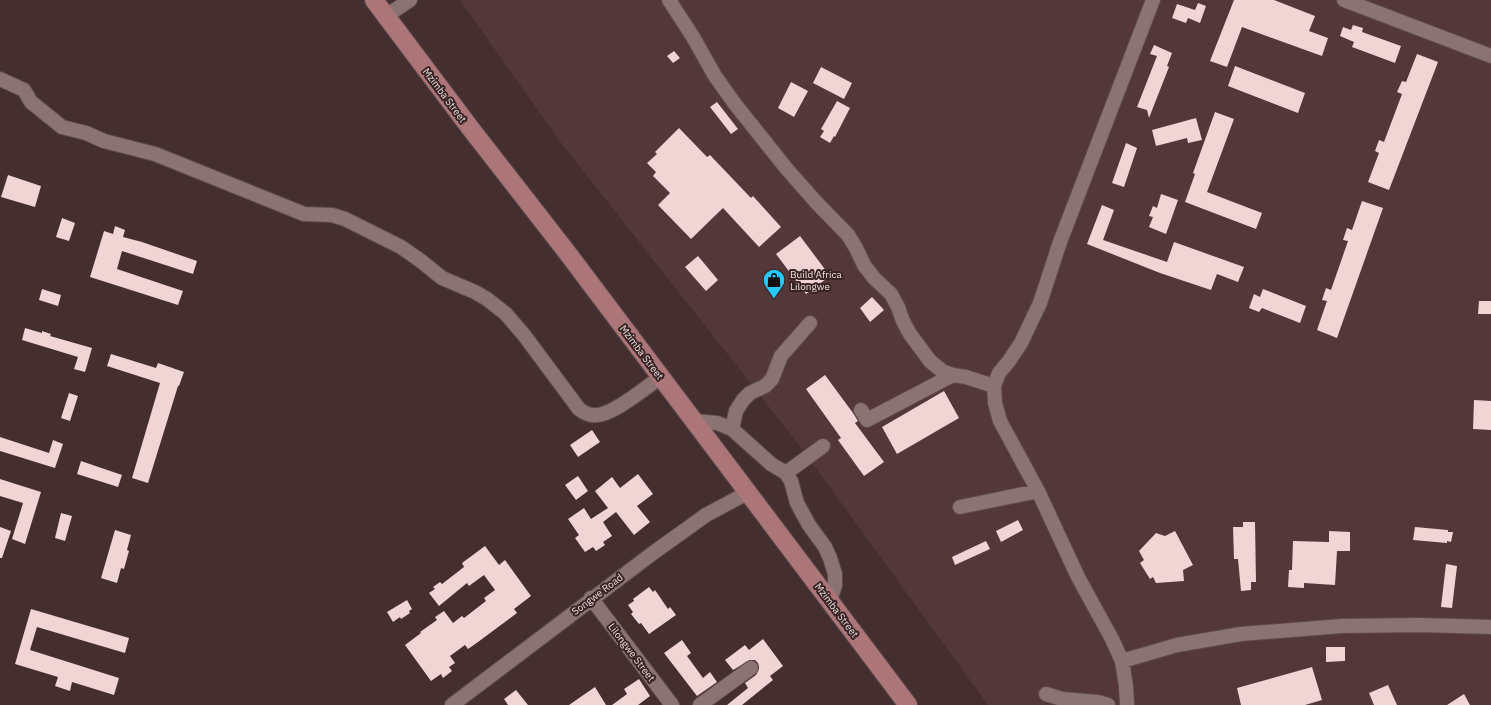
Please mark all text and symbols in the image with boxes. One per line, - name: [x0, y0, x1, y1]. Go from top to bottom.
- street label: Mzimba Street: [420, 65, 470, 126]
- shop icon: Build Africa Lilongwe: [761, 267, 787, 300]
- place label: Build Africa Lilongwe: [790, 268, 842, 293]
- street label: Mzimba Street: [617, 322, 667, 383]
- street label: Songwe Road: [569, 571, 626, 618]
- street label: Mzimba Street: [812, 580, 862, 641]
- street label: Lilongwe Street: [605, 621, 658, 684]

